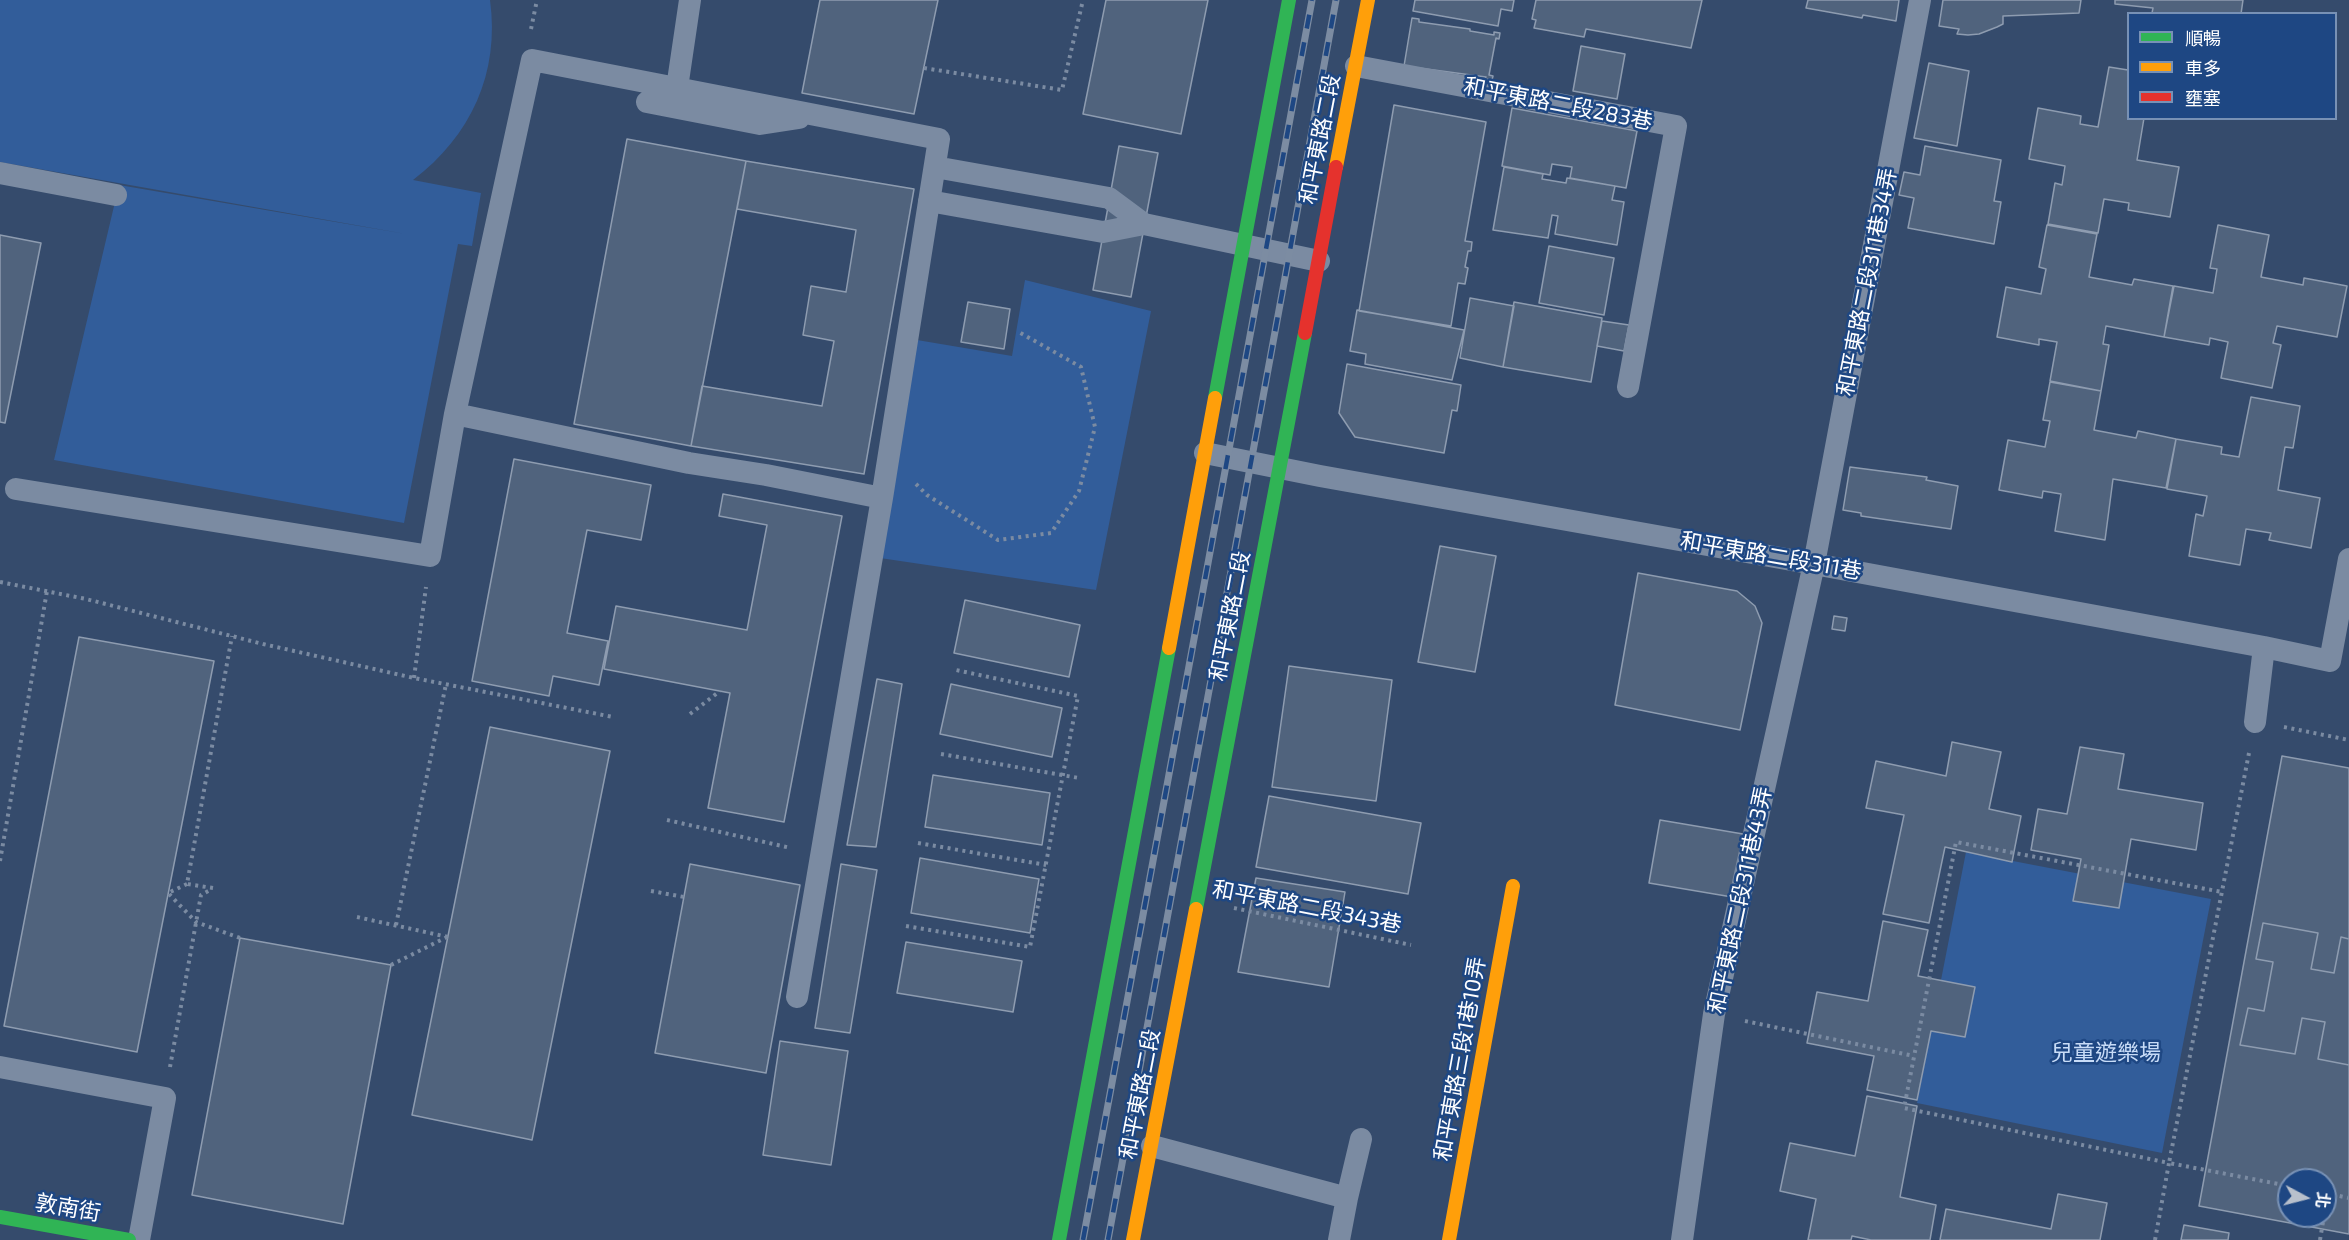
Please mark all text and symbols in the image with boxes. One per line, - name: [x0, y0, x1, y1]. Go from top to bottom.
- legend: [2127, 12, 2337, 120]
- text: 順暢: [2185, 27, 2221, 49]
- text: 車多: [2185, 57, 2221, 79]
- street label: 和平東路二段: [1294, 72, 1346, 206]
- street label: 和平東路二段283巷: [1461, 73, 1655, 135]
- text: 壅塞: [2185, 87, 2221, 109]
- street label: 和平東路二段311巷34弄: [1832, 166, 1902, 398]
- street label: 和平東路二段311巷: [1678, 527, 1864, 585]
- street label: 和平東路二段: [1204, 549, 1256, 683]
- street label: 和平東路二段311巷43弄: [1703, 784, 1777, 1016]
- street label: 和平東路二段343巷: [1210, 876, 1404, 938]
- street label: 和平東路三段1巷10弄: [1429, 955, 1491, 1163]
- street label: 和平東路二段: [1114, 1027, 1166, 1161]
- park label: 兒童遊樂場: [2051, 1040, 2161, 1066]
- north arrow: [2277, 1168, 2337, 1228]
- street label: 敦南街: [33, 1189, 103, 1227]
- text: 北: [2313, 1191, 2334, 1209]

